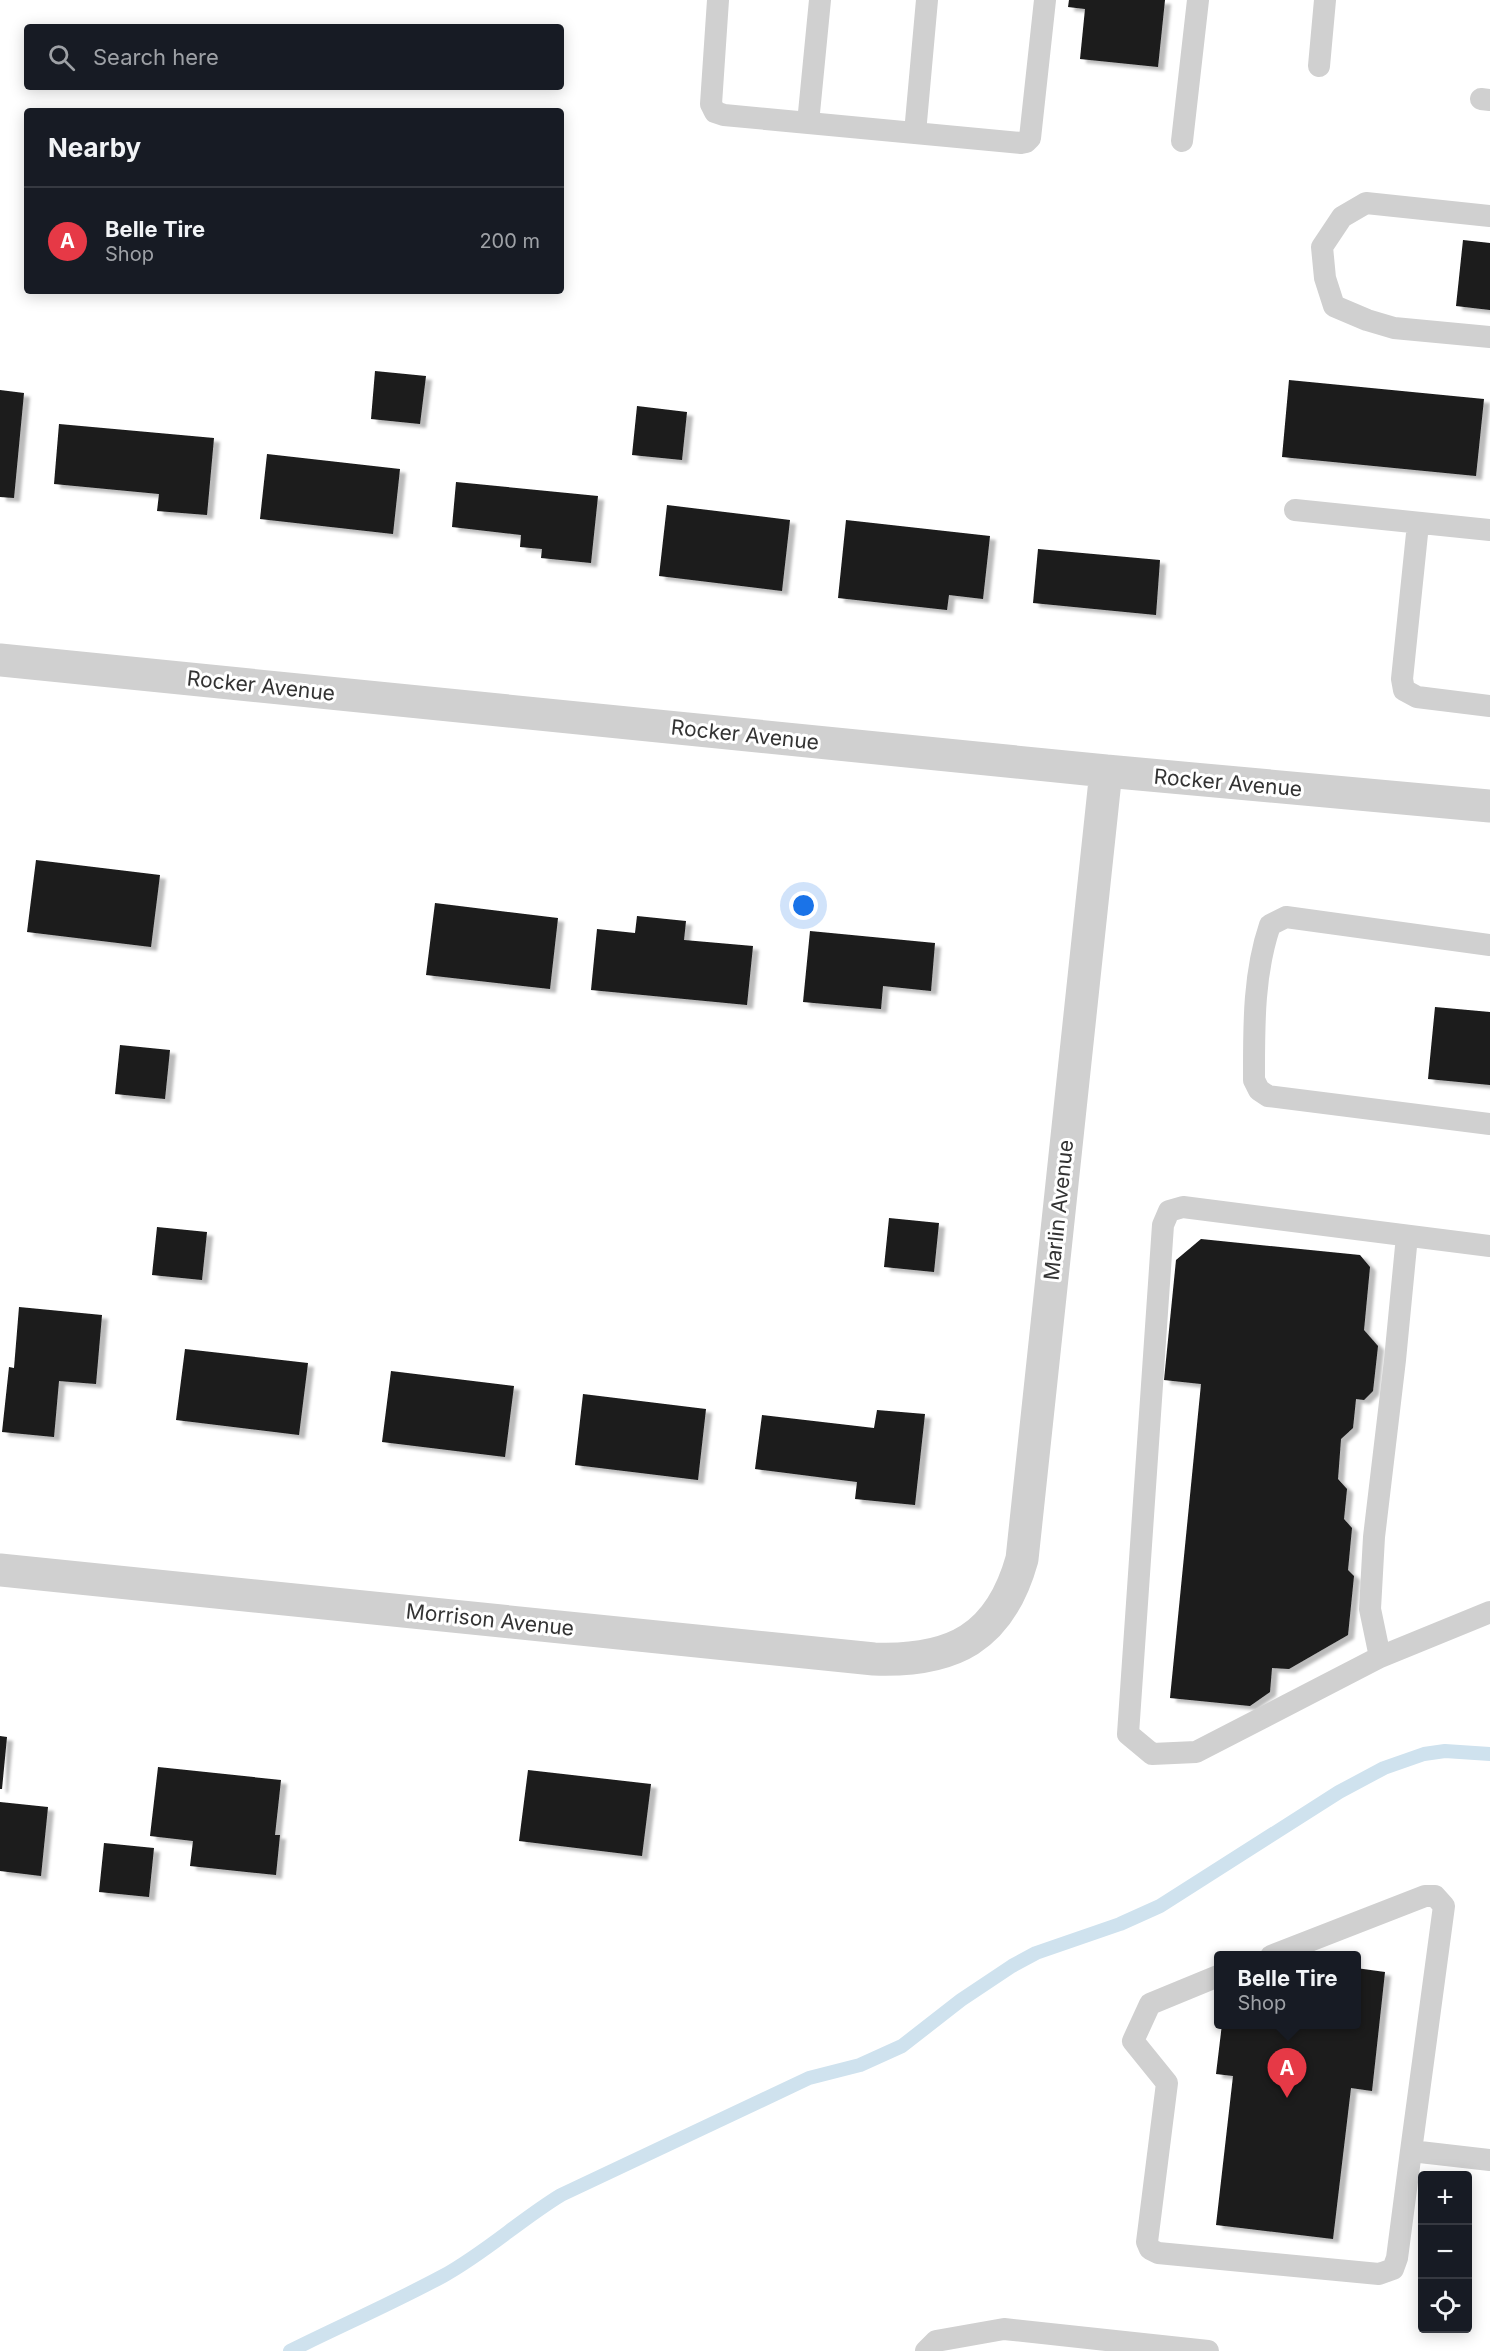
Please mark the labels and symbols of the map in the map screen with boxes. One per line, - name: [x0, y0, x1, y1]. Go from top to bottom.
- street label: Rocker Avenue: [186, 665, 336, 706]
- street label: Rocker Avenue: [670, 714, 820, 755]
- street label: Rocker Avenue: [1153, 764, 1303, 801]
- your location: [789, 891, 818, 920]
- street label: Marlin Avenue: [1039, 1138, 1078, 1281]
- street label: Morrison Avenue: [405, 1598, 575, 1641]
- pin: A: [1268, 2048, 1306, 2098]

